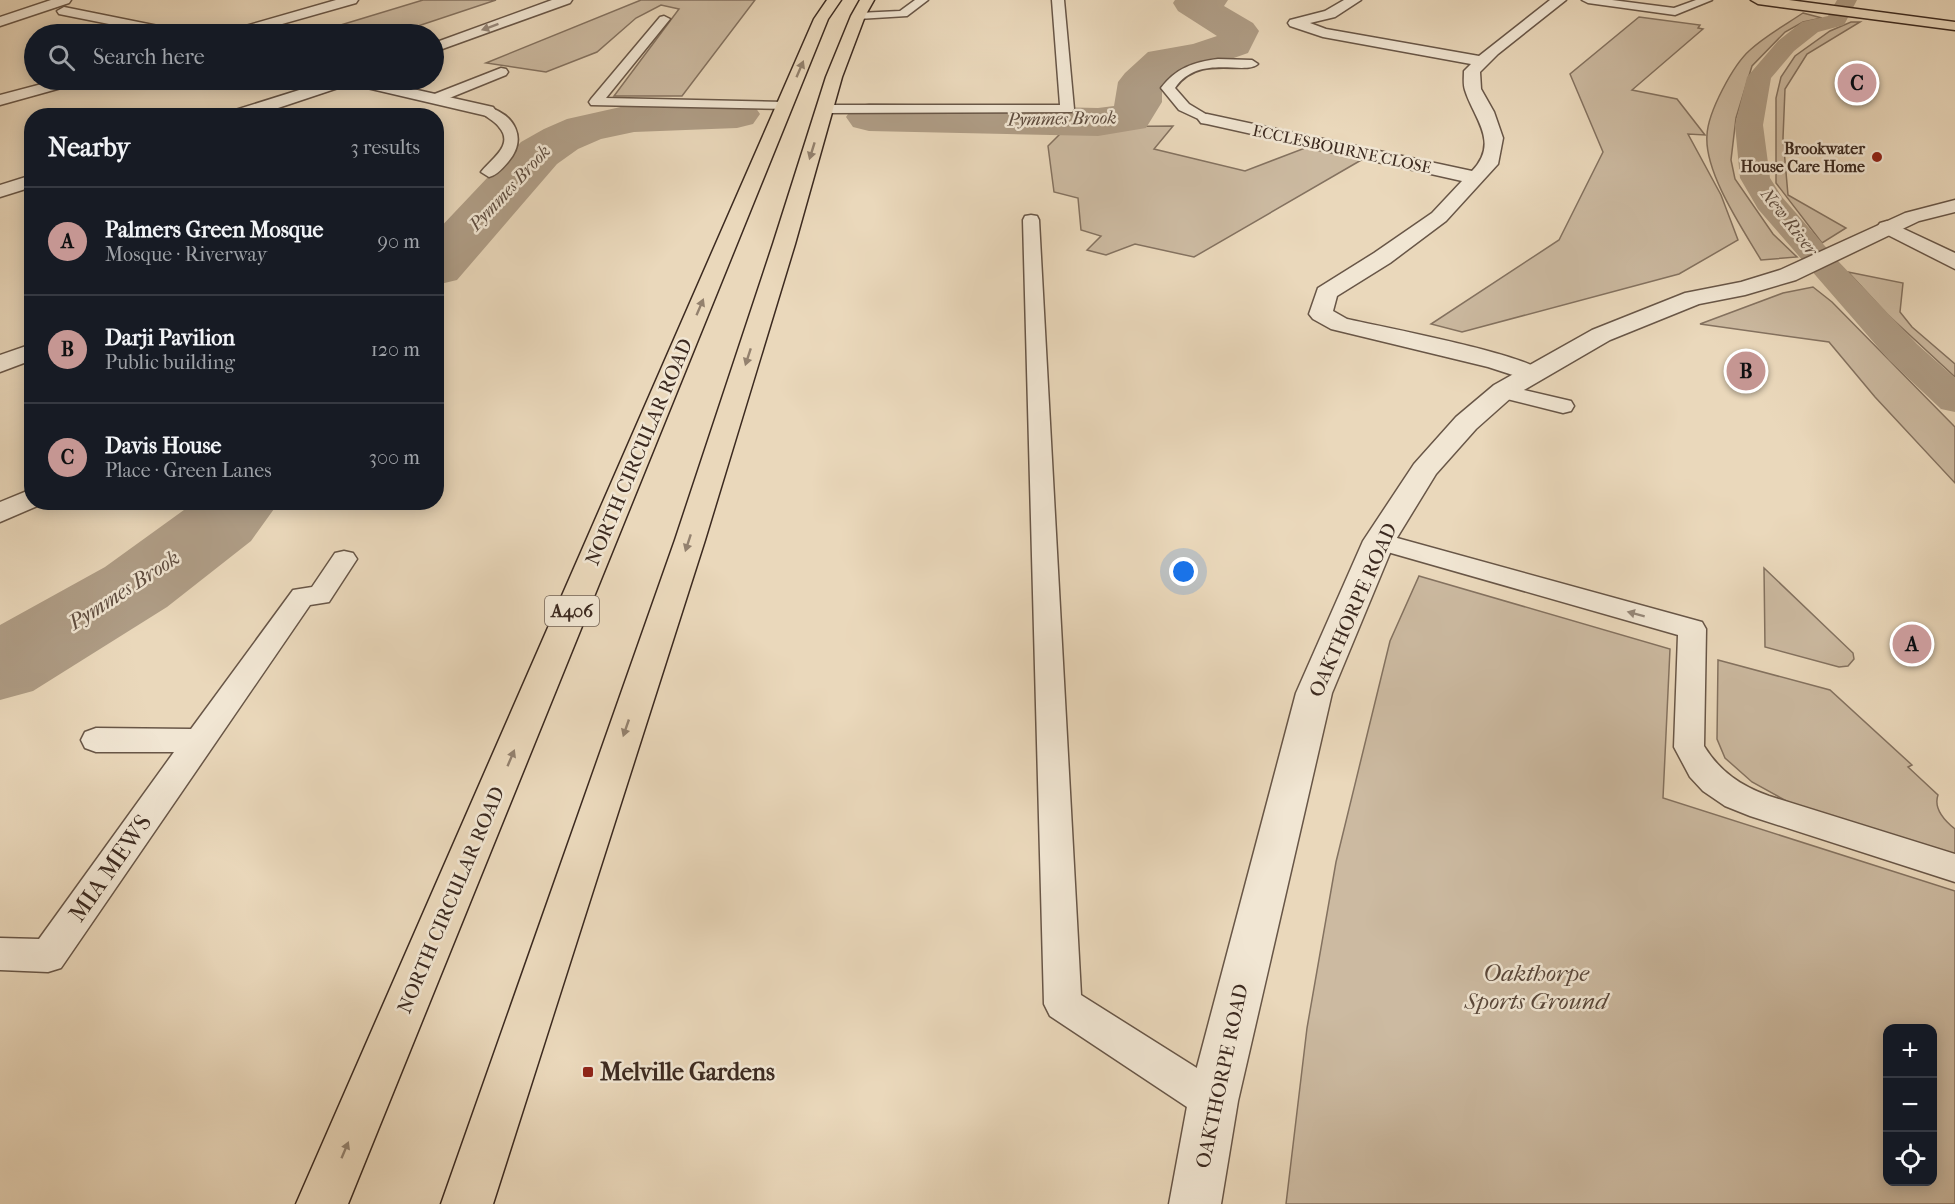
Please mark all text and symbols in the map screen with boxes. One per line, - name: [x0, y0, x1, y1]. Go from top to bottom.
- one-way arrow: [481, 23, 499, 33]
- search box: [24, 24, 444, 90]
- icon: search: [45, 41, 78, 74]
- text: Search here: [93, 44, 205, 70]
- one-way arrow: [796, 60, 805, 78]
- pin: C: [1838, 60, 1876, 106]
- water label: Pymmes Brook: [1006, 108, 1117, 130]
- street label: ECCLESBOURNE CLOSE: [1251, 121, 1433, 177]
- text: Nearby: [48, 132, 130, 163]
- text: 3 results: [351, 136, 420, 159]
- place label: Brookwater House Care Home: [1740, 139, 1866, 176]
- water label: Pymmes Brook: [464, 141, 555, 236]
- one-way arrow: [807, 142, 816, 160]
- marker: Brookwater House Care Home: [1870, 150, 1884, 164]
- water label: New River: [1755, 183, 1823, 262]
- text: Palmers Green Mosque: [105, 217, 323, 243]
- text: A: [61, 230, 74, 253]
- text: 90 m: [378, 230, 420, 253]
- text: Mosque · Riverway: [105, 243, 267, 266]
- one-way arrow: [696, 298, 705, 316]
- text: Darji Pavilion: [105, 325, 235, 351]
- street label: NORTH CIRCULAR ROAD: [581, 335, 697, 569]
- text: B: [61, 338, 74, 361]
- text: 120 m: [371, 338, 420, 361]
- one-way arrow: [743, 348, 752, 366]
- pin: B: [1726, 348, 1766, 394]
- text: Public building: [105, 351, 235, 374]
- text: Davis House: [105, 433, 221, 459]
- text: C: [61, 446, 74, 469]
- text: 300 m: [369, 446, 420, 469]
- text: Place · Green Lanes: [105, 459, 272, 482]
- street label: OAKTHORPE ROAD: [1304, 520, 1402, 700]
- one-way arrow: [683, 534, 693, 552]
- water label: Pymmes Brook: [63, 545, 184, 635]
- your location: [1169, 557, 1198, 586]
- road number: A406: [545, 596, 599, 626]
- one-way arrow: [1627, 609, 1645, 618]
- pin: A: [1892, 622, 1932, 666]
- one-way arrow: [621, 719, 631, 737]
- one-way arrow: [506, 749, 515, 766]
- street label: NORTH CIRCULAR ROAD: [393, 783, 509, 1017]
- street label: MIA MEWS: [63, 809, 157, 927]
- park label: Oakthorpe Sports Ground: [1464, 959, 1610, 1015]
- street label: OAKTHORPE ROAD: [1191, 982, 1253, 1170]
- map controls: [1883, 1024, 1937, 1186]
- button: +: [1883, 1024, 1937, 1078]
- place label: Melville Gardens: [600, 1058, 775, 1086]
- marker: Melville Gardens: [581, 1065, 595, 1079]
- button: −: [1883, 1078, 1937, 1132]
- button: locate: [1883, 1132, 1937, 1186]
- one-way arrow: [341, 1141, 350, 1159]

